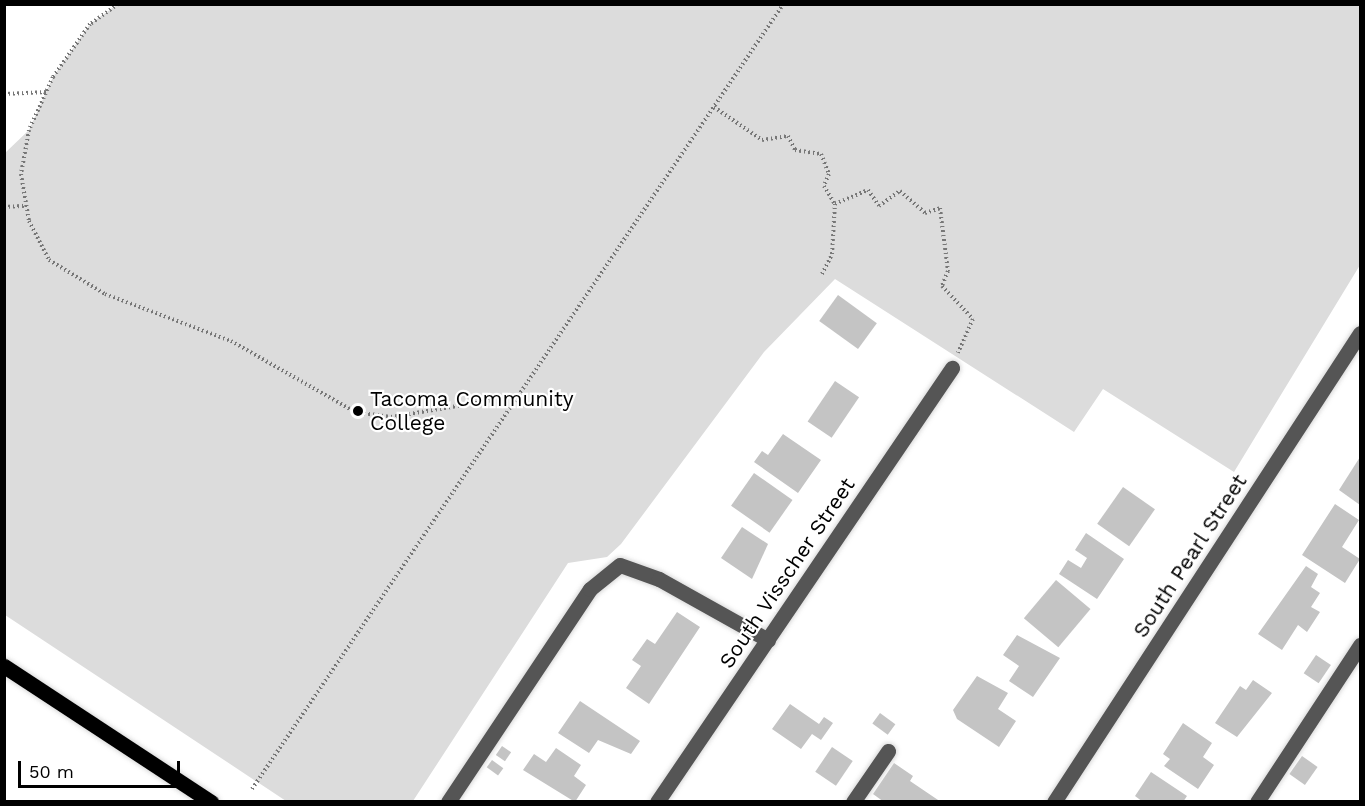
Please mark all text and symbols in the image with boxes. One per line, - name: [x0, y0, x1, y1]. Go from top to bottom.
- place label: Tacoma Community College: [370, 386, 574, 436]
- marker: Tacoma Community College: [351, 404, 365, 418]
- street label: South Pearl Street: [1128, 469, 1252, 643]
- street label: South Visscher Street: [714, 473, 860, 673]
- scale bar: [21, 749, 183, 787]
- text: 50 m: [29, 761, 74, 782]

